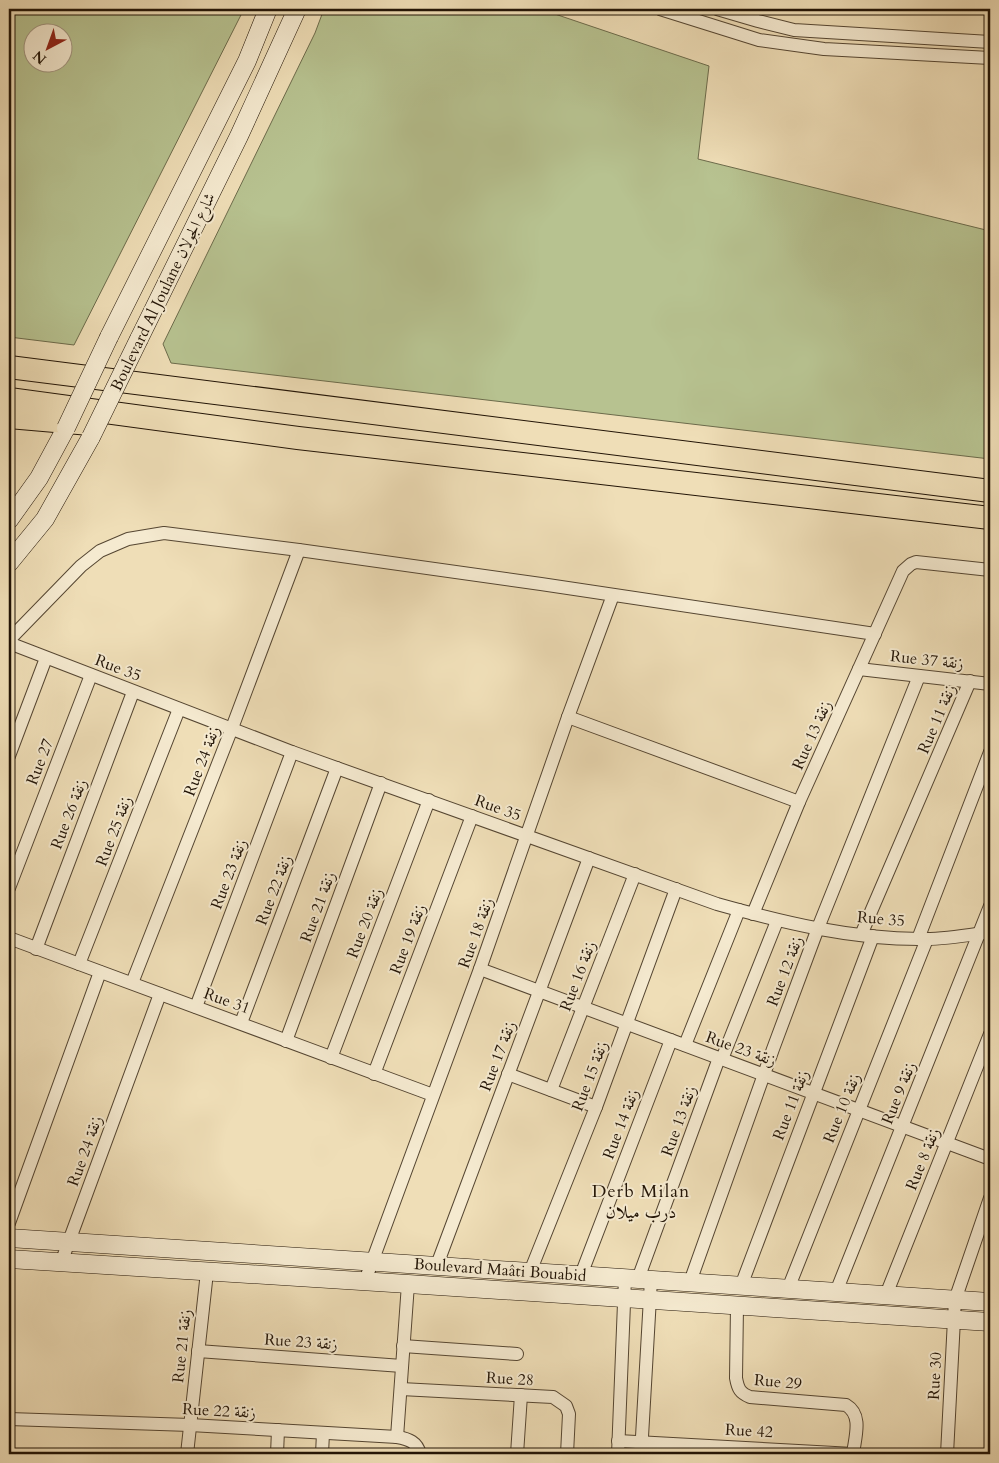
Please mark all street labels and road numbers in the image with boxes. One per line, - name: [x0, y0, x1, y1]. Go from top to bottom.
- street label: Boulevard Al Joulane شارع الجولان: [105, 189, 222, 396]
- street label: Rue 37 زنقة: [889, 645, 965, 675]
- street label: Rue 35: [92, 649, 144, 687]
- street label: Rue 11 زنقة: [912, 681, 962, 757]
- street label: Rue 13 زنقة: [787, 697, 837, 773]
- street label: Rue 24 زنقة: [179, 723, 225, 799]
- street label: Rue 27: [21, 736, 59, 788]
- street label: Rue 26 زنقة: [46, 776, 92, 852]
- street label: Rue 35: [472, 789, 524, 827]
- street label: Rue 25 زنقة: [91, 793, 137, 869]
- street label: Rue 23 زنقة: [206, 836, 252, 912]
- street label: Rue 22 زنقة: [251, 852, 297, 928]
- street label: Rue 21 زنقة: [295, 869, 341, 945]
- street label: Rue 20 زنقة: [342, 885, 388, 961]
- street label: Rue 18 زنقة: [453, 895, 499, 971]
- street label: Rue 19 زنقة: [385, 901, 431, 977]
- street label: Rue 35: [856, 906, 906, 932]
- street label: Rue 12 زنقة: [762, 933, 808, 1009]
- street label: Rue 16 زنقة: [555, 938, 601, 1014]
- street label: Rue 31: [201, 982, 253, 1020]
- street label: Rue 17 زنقة: [475, 1018, 521, 1094]
- street label: Rue 23 زنقة: [703, 1026, 779, 1072]
- street label: Rue 15 زنقة: [567, 1038, 613, 1114]
- street label: Rue 9 زنقة: [877, 1059, 921, 1127]
- street label: Rue 11 زنقة: [768, 1067, 814, 1143]
- street label: Rue 10 زنقة: [818, 1070, 866, 1146]
- street label: Rue 13 زنقة: [656, 1083, 702, 1159]
- street label: Rue 14 زنقة: [598, 1086, 644, 1162]
- street label: Rue 24 زنقة: [62, 1113, 108, 1189]
- street label: Rue 8 زنقة: [901, 1125, 945, 1193]
- street label: Boulevard Maâti Bouabid: [413, 1253, 587, 1287]
- street label: Rue 21 زنقة: [167, 1308, 197, 1384]
- street label: Rue 23 زنقة: [263, 1328, 339, 1356]
- street label: Rue 30: [923, 1352, 947, 1400]
- street label: Rue 28: [486, 1367, 534, 1391]
- street label: Rue 29: [753, 1369, 803, 1395]
- street label: Rue 22 زنقة: [182, 1398, 256, 1424]
- street label: Rue 42: [725, 1419, 773, 1443]

